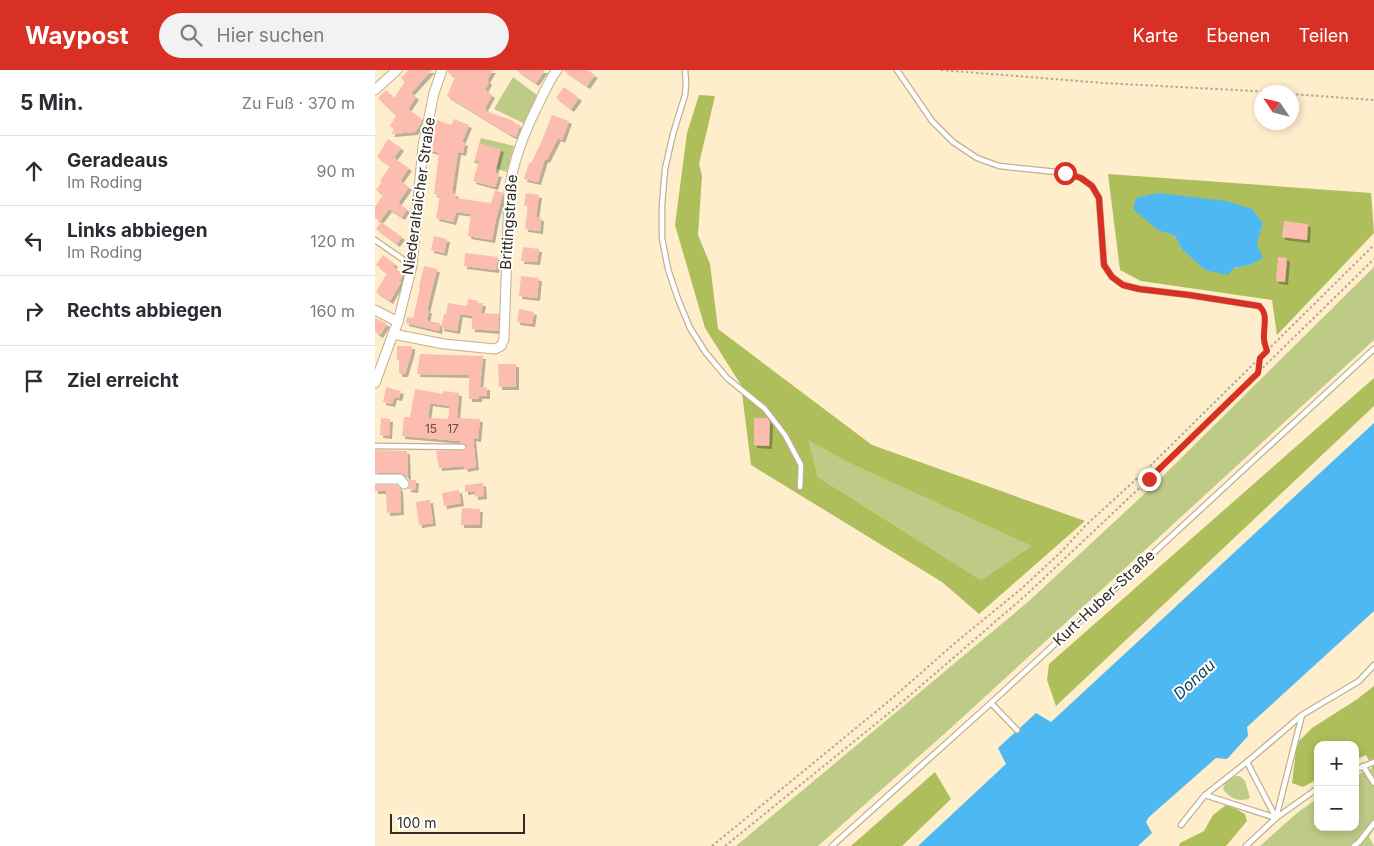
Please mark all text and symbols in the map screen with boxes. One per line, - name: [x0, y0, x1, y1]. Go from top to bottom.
- search box: [159, 13, 509, 58]
- text: Waypost: [25, 21, 129, 50]
- icon: search: [177, 21, 205, 49]
- text: Hier suchen: [217, 24, 325, 47]
- text: Karte: [1133, 25, 1178, 46]
- text: Ebenen: [1206, 25, 1270, 46]
- text: Teilen: [1298, 25, 1349, 46]
- north arrow: [1254, 85, 1299, 130]
- text: 5 Min.: [20, 90, 84, 115]
- text: Zu Fuß · 370 m: [242, 93, 355, 113]
- street label: Niederaltaicher Straße: [398, 116, 439, 276]
- text: Geradeaus: [67, 149, 168, 172]
- icon: ahead: [20, 157, 48, 185]
- text: 90 m: [316, 161, 355, 181]
- route start: [1054, 162, 1077, 185]
- text: Im Roding: [67, 172, 142, 192]
- street label: Brittingstraße: [496, 174, 521, 270]
- text: Links abbiegen: [67, 219, 208, 242]
- icon: left: [20, 227, 48, 255]
- text: 120 m: [310, 231, 355, 251]
- text: Im Roding: [67, 242, 142, 262]
- icon: right: [20, 297, 48, 325]
- text: Rechts abbiegen: [67, 299, 222, 322]
- text: 160 m: [310, 301, 355, 321]
- icon: arrive: [20, 367, 48, 395]
- text: Ziel erreicht: [67, 369, 179, 392]
- house number: 15: [425, 421, 437, 436]
- house number: 17: [447, 421, 459, 436]
- route end: [1138, 468, 1161, 491]
- street label: Kurt-Huber-Straße: [1049, 546, 1159, 650]
- water label: Donau: [1169, 655, 1219, 703]
- map controls: [1314, 741, 1359, 831]
- button: +: [1314, 741, 1359, 786]
- button: −: [1314, 786, 1359, 831]
- scale bar: [390, 811, 525, 834]
- text: 100 m: [397, 814, 437, 831]

